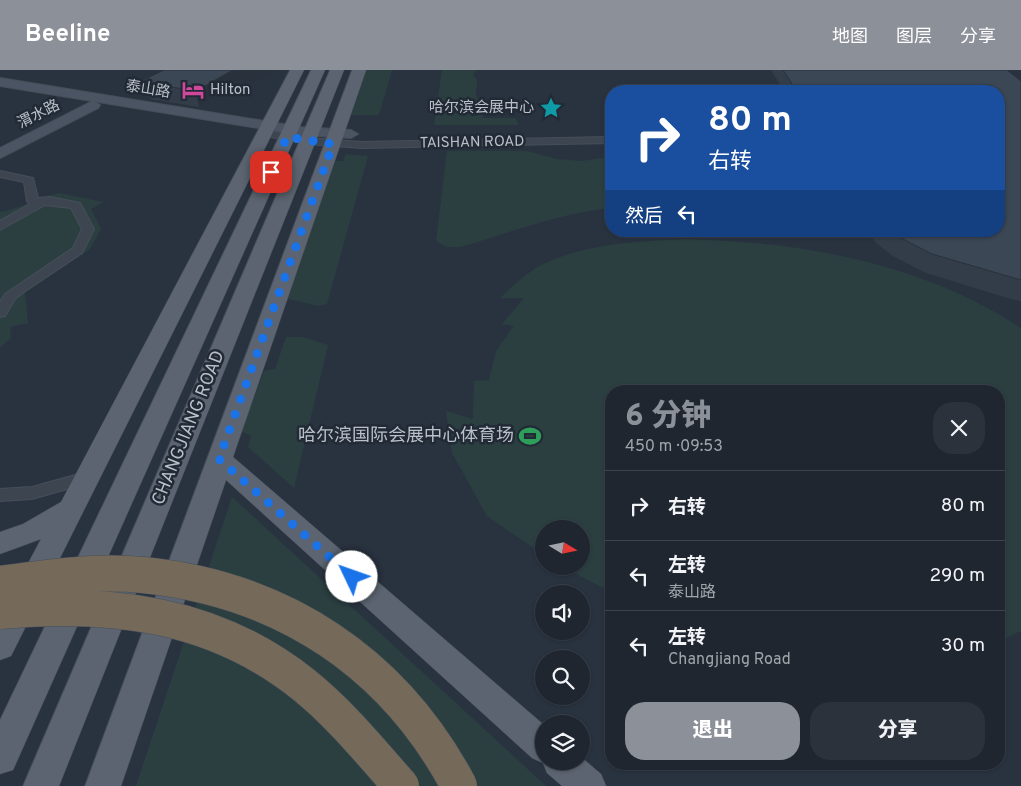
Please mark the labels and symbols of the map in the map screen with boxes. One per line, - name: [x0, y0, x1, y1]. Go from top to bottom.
- street label: 泰山路: [124, 77, 172, 103]
- hotel icon: Hilton: [180, 77, 206, 103]
- place label: Hilton: [210, 81, 251, 100]
- place icon: 哈尔滨会展中心: [538, 95, 564, 121]
- street label: 渭水路: [15, 96, 63, 134]
- place label: 哈尔滨会展中心: [429, 99, 534, 118]
- street label: TAISHAN ROAD: [419, 133, 525, 153]
- pin: [250, 151, 292, 193]
- street label: CHANGJIANG ROAD: [147, 347, 231, 509]
- sports icon: 哈尔滨国际会展中心体育场: [517, 423, 543, 449]
- place label: 哈尔滨国际会展中心体育场: [298, 425, 514, 448]
- north arrow: [535, 520, 590, 575]
- position arrow: [325, 550, 377, 602]

